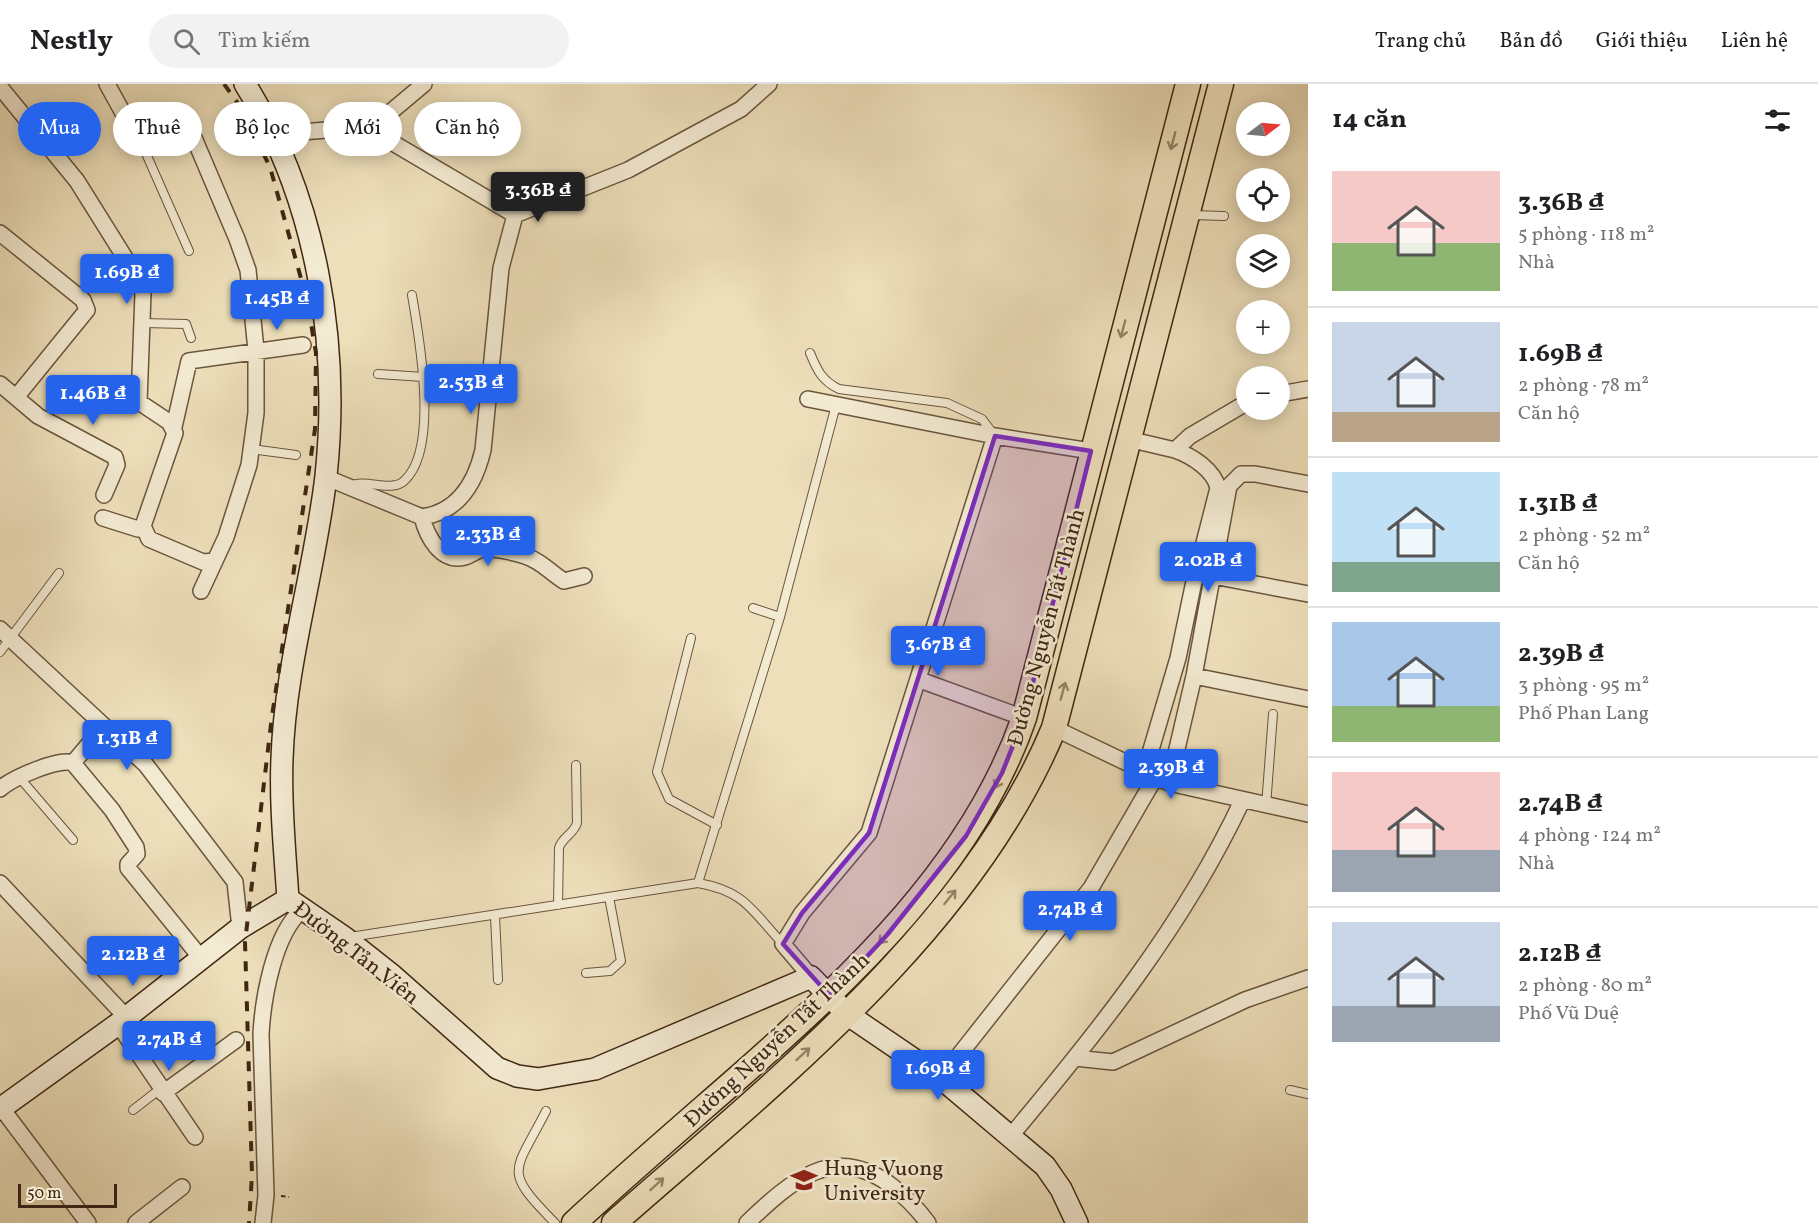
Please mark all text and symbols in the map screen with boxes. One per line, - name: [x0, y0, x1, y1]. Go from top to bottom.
- search box: [149, 14, 569, 68]
- text: Nestly: [30, 22, 113, 61]
- icon: search: [170, 25, 203, 58]
- text: Tìm kiếm: [218, 26, 311, 57]
- text: Trang chủ: [1375, 27, 1466, 56]
- text: Bản đồ: [1499, 27, 1563, 56]
- text: Giới thiệu: [1596, 27, 1688, 56]
- text: Liên hệ: [1721, 27, 1788, 56]
- chip: Mua: [18, 102, 101, 156]
- chip: Thuê: [113, 102, 202, 156]
- chip: Bộ lọc: [214, 102, 311, 156]
- chip: Mới: [323, 102, 402, 156]
- chip: Căn hộ: [414, 102, 521, 156]
- north arrow: [1236, 102, 1290, 156]
- map controls: [1236, 102, 1290, 420]
- text: 14 căn: [1332, 102, 1407, 138]
- icon: filters: [1761, 104, 1794, 137]
- one-way arrow: [1166, 131, 1178, 150]
- button: locate: [1236, 168, 1290, 222]
- pin: 3.36B ₫: [483, 172, 593, 223]
- text: 3.36B ₫: [505, 177, 571, 205]
- text: 3.36B ₫: [1518, 185, 1604, 221]
- icon: home: [1380, 195, 1452, 267]
- text: 5 phòng · 118 m²: [1518, 221, 1654, 249]
- button: layers: [1236, 234, 1290, 288]
- text: Nhà: [1518, 249, 1555, 277]
- pin: 1.69B ₫: [72, 254, 182, 305]
- text: 1.69B ₫: [94, 259, 160, 287]
- pin: 1.45B ₫: [222, 280, 332, 331]
- text: 1.45B ₫: [245, 285, 309, 313]
- button: +: [1236, 300, 1290, 354]
- one-way arrow: [1117, 319, 1128, 338]
- text: 1.69B ₫: [1518, 336, 1603, 372]
- icon: home: [1380, 346, 1452, 418]
- pin: 2.53B ₫: [416, 364, 526, 415]
- button: −: [1236, 366, 1290, 420]
- text: 2.53B ₫: [438, 369, 504, 397]
- text: 2 phòng · 78 m²: [1518, 372, 1649, 400]
- pin: 1.46B ₫: [38, 375, 148, 426]
- text: 1.46B ₫: [60, 380, 126, 408]
- text: Căn hộ: [1518, 400, 1580, 428]
- text: 1.31B ₫: [1518, 486, 1598, 522]
- icon: home: [1380, 496, 1452, 568]
- street label: Đường Nguyễn Tất Thành: [1001, 505, 1094, 750]
- pin: 2.33B ₫: [433, 516, 543, 567]
- text: 2.33B ₫: [455, 521, 521, 549]
- text: 2 phòng · 52 m²: [1518, 522, 1650, 550]
- pin: 2.02B ₫: [1153, 542, 1263, 593]
- text: 2.02B ₫: [1174, 547, 1242, 575]
- text: Căn hộ: [1518, 550, 1580, 578]
- pin: 3.67B ₫: [883, 626, 993, 677]
- text: 3.67B ₫: [905, 631, 971, 659]
- text: 2.39B ₫: [1518, 636, 1604, 672]
- icon: home: [1380, 646, 1452, 718]
- text: 3 phòng · 95 m²: [1518, 672, 1649, 700]
- one-way arrow: [1058, 682, 1069, 701]
- text: Phố Phan Lang: [1518, 700, 1649, 728]
- pin: 1.31B ₫: [72, 720, 182, 771]
- text: 1.31B ₫: [96, 725, 158, 753]
- pin: 2.39B ₫: [1116, 749, 1226, 800]
- text: 2.39B ₫: [1138, 754, 1204, 782]
- one-way arrow: [992, 770, 1004, 788]
- text: 2.74B ₫: [1518, 786, 1603, 822]
- icon: home: [1380, 796, 1452, 868]
- text: 4 phòng · 124 m²: [1518, 822, 1661, 850]
- text: Nhà: [1518, 850, 1555, 878]
- one-way arrow: [944, 889, 957, 905]
- pin: 2.74B ₫: [1015, 891, 1125, 942]
- street label: Đường Tản Viên: [286, 895, 425, 1013]
- text: 2.74B ₫: [1037, 896, 1103, 924]
- one-way arrow: [878, 929, 892, 944]
- pin: 2.12B ₫: [78, 936, 188, 987]
- text: 2.12B ₫: [1518, 936, 1601, 972]
- text: 2.12B ₫: [101, 941, 165, 969]
- street label: Đường Nguyễn Tất Thành: [678, 946, 878, 1136]
- icon: home: [1380, 946, 1452, 1018]
- text: 2 phòng · 80 m²: [1518, 972, 1652, 1000]
- text: Phố Vũ Duệ: [1518, 1000, 1619, 1028]
- pin: 2.74B ₫: [114, 1021, 224, 1072]
- text: 2.74B ₫: [136, 1026, 202, 1054]
- one-way arrow: [795, 1047, 810, 1061]
- pin: 1.69B ₫: [883, 1050, 993, 1101]
- text: 1.69B ₫: [905, 1055, 971, 1083]
- place label: Hung Vuong University: [824, 1154, 944, 1210]
- school or university icon: Hung Vuong University: [789, 1165, 819, 1195]
- one-way arrow: [650, 1177, 665, 1191]
- scale bar: [18, 1181, 117, 1208]
- text: 50 m: [27, 1183, 61, 1205]

